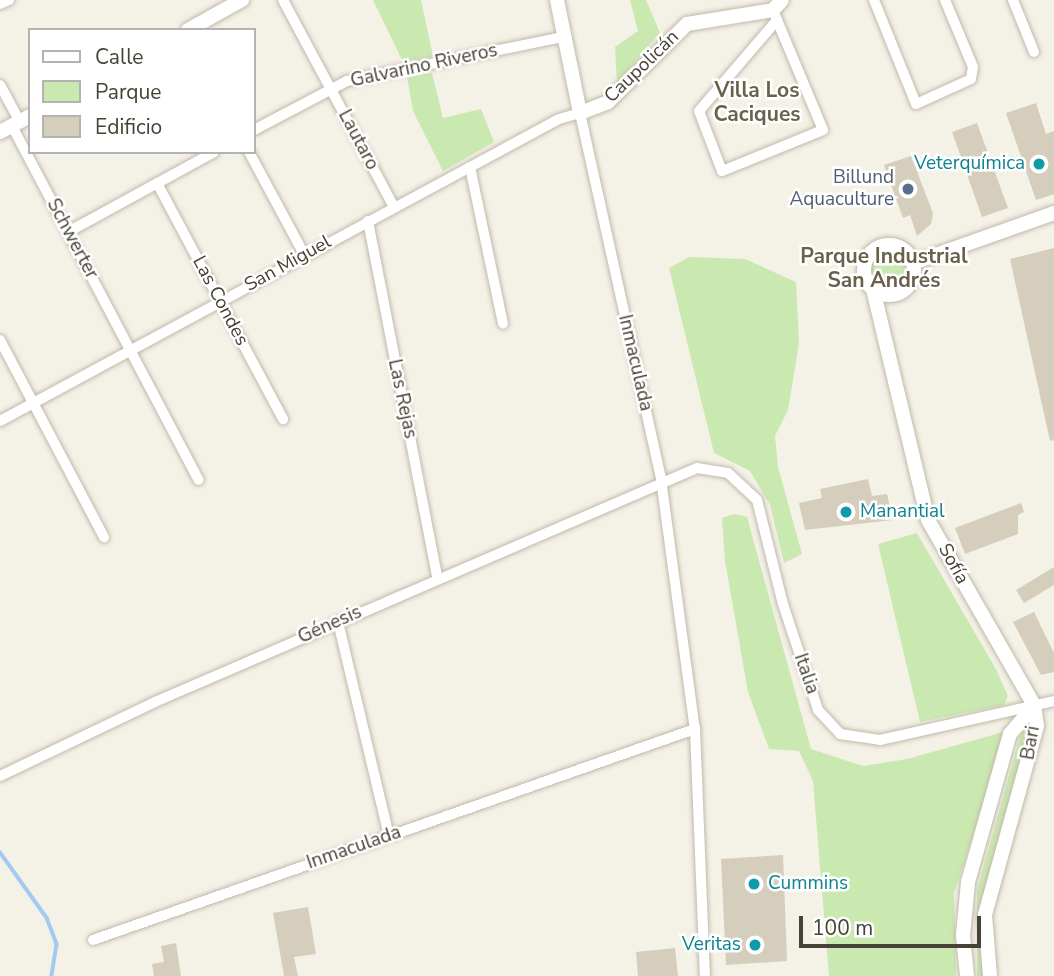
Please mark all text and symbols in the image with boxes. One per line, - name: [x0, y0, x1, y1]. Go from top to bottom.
- street label: Caupolicán: [600, 26, 684, 108]
- legend: [28, 28, 256, 154]
- street label: Galvarino Riveros: [348, 39, 500, 93]
- text: Calle: [95, 43, 143, 71]
- district label: Villa Los Caciques: [713, 77, 801, 127]
- text: Parque: [95, 78, 162, 106]
- street label: Lautaro: [333, 106, 383, 174]
- text: Edificio: [95, 113, 162, 141]
- place label: Veterquímica: [914, 153, 1025, 175]
- marker: Veterquímica: [1031, 156, 1047, 172]
- place label: Billund Aquaculture: [789, 167, 894, 211]
- marker: Billund Aquaculture: [900, 181, 916, 197]
- street label: Schwerter: [41, 195, 103, 283]
- street label: San Miguel: [241, 231, 335, 297]
- district label: Parque Industrial San Andrés: [800, 243, 968, 293]
- street label: Las Condes: [187, 252, 253, 350]
- street label: Inmaculada: [613, 313, 657, 413]
- street label: Las Rejas: [382, 357, 422, 441]
- place label: Manantial: [860, 501, 945, 523]
- marker: Manantial: [838, 504, 854, 520]
- street label: Sofía: [933, 540, 973, 588]
- street label: Génesis: [295, 601, 365, 649]
- street label: Italia: [788, 651, 824, 697]
- street label: Bari: [1017, 724, 1045, 762]
- street label: Inmaculada: [304, 821, 404, 875]
- place label: Cummins: [768, 873, 848, 895]
- marker: Cummins: [746, 876, 762, 892]
- scale bar: [802, 902, 984, 946]
- text: 100 m: [812, 914, 873, 942]
- place label: Veritas: [682, 934, 741, 956]
- marker: Veritas: [747, 937, 763, 953]

